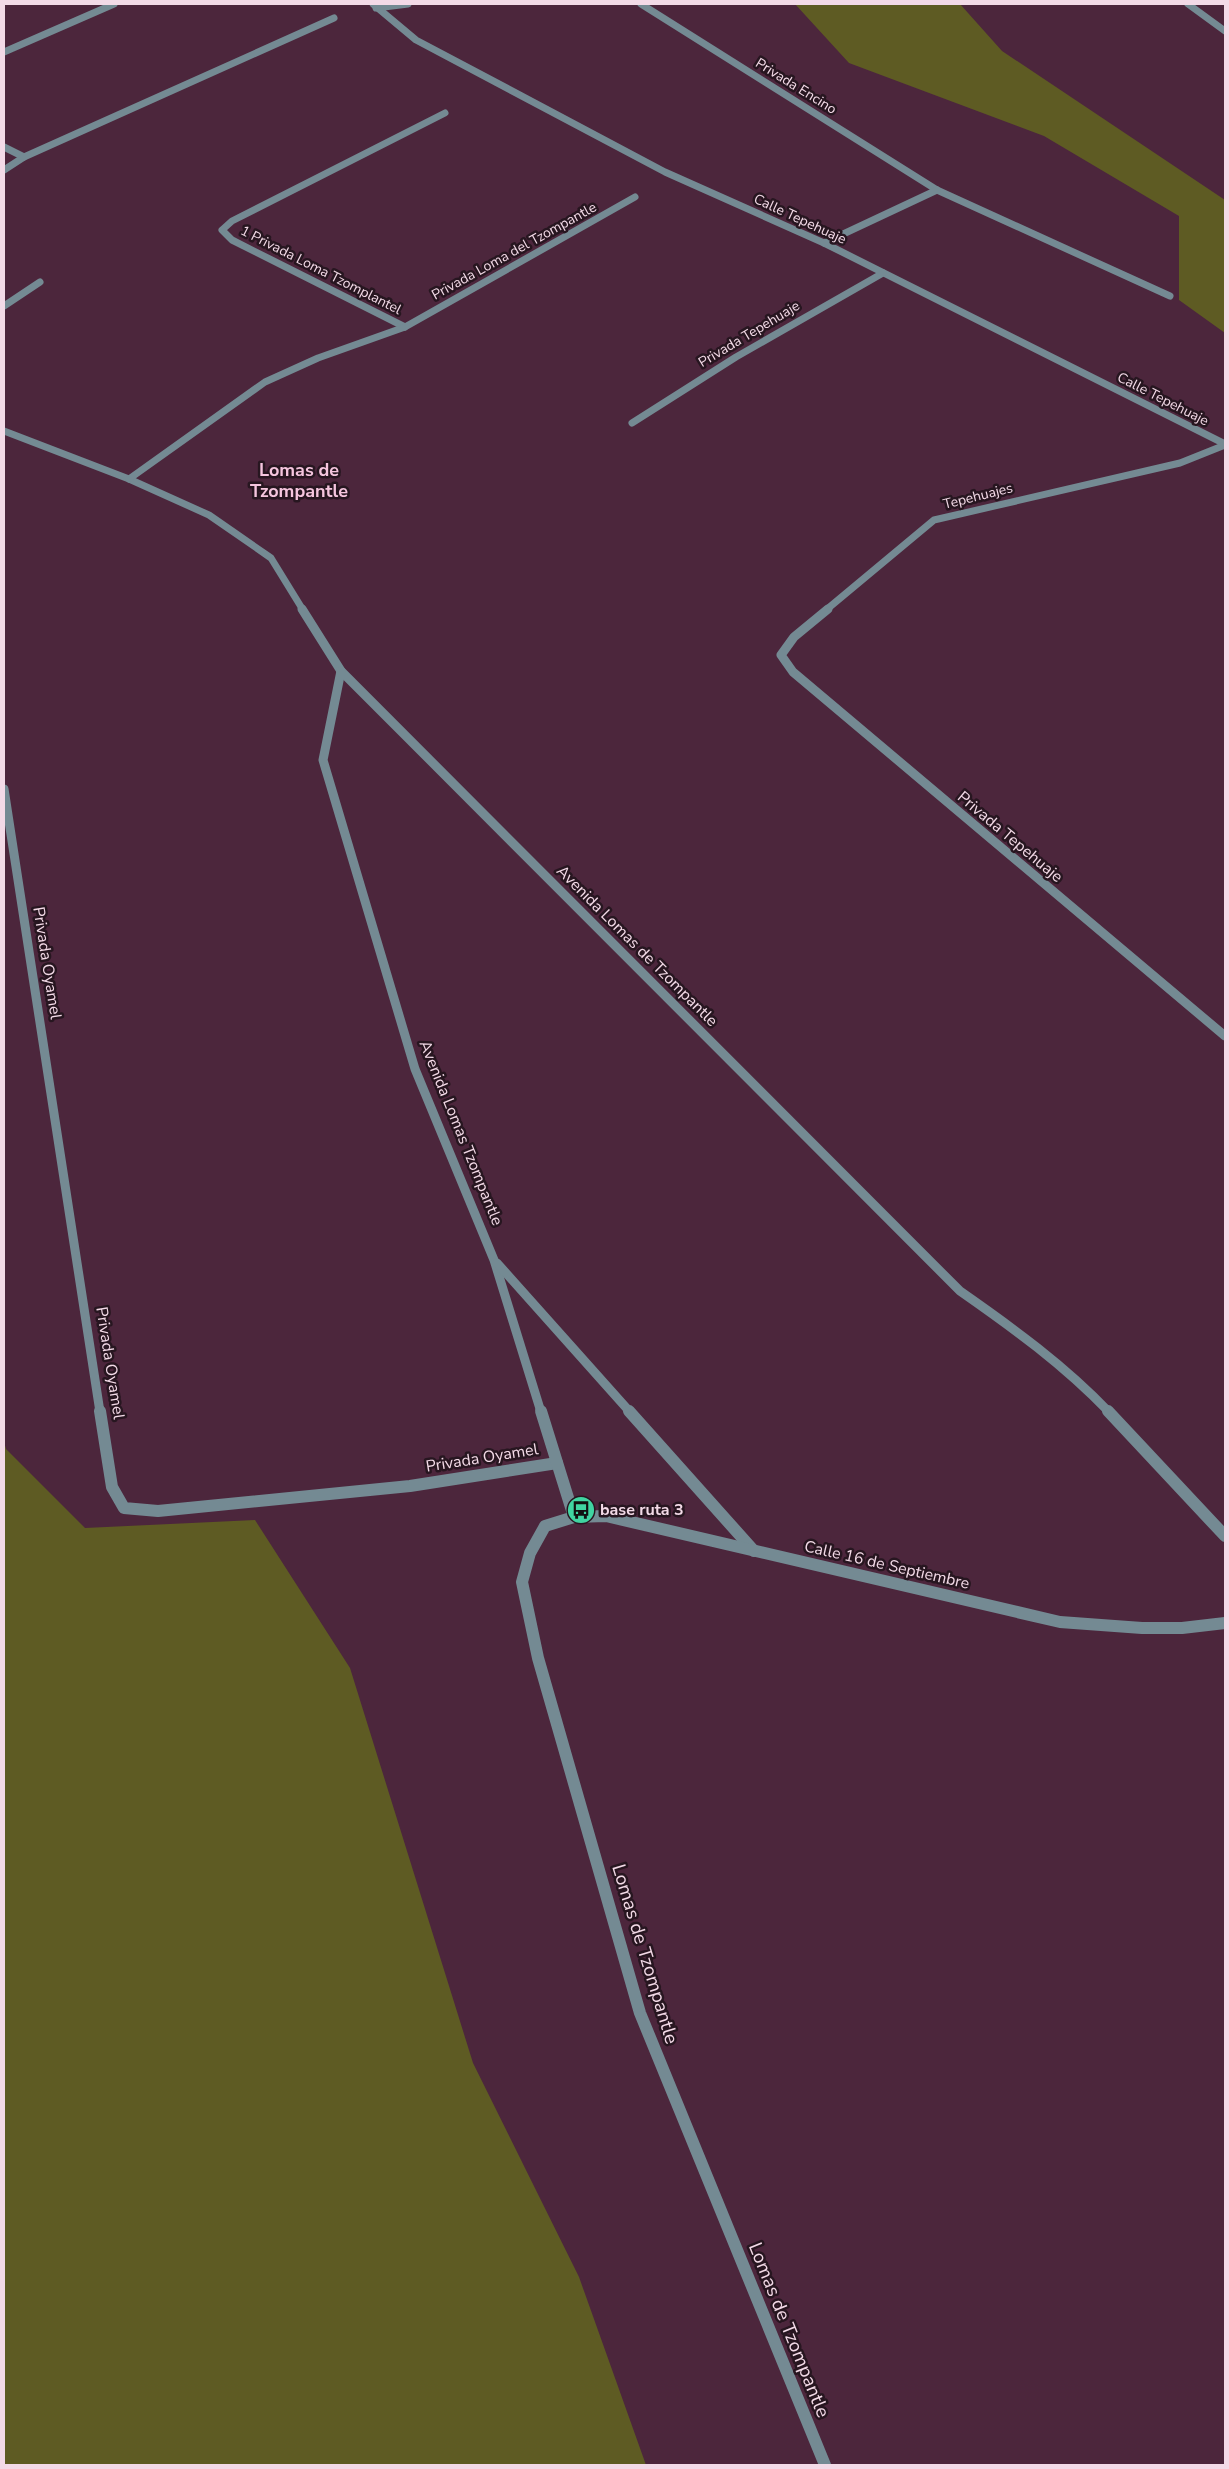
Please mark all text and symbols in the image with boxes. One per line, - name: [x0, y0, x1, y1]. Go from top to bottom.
- street label: Privada Encino: [752, 54, 840, 119]
- street label: Calle Tepehuaje: [751, 189, 849, 249]
- street label: Privada Loma del Tzompantle: [428, 198, 600, 304]
- street label: 1 Privada Loma Tzomplantel: [237, 221, 406, 319]
- street label: Privada Tepehuaje: [695, 296, 803, 372]
- street label: Calle Tepehuaje: [1114, 368, 1212, 430]
- district label: Lomas de Tzompantle: [250, 458, 348, 503]
- street label: Tepehuajes: [941, 478, 1015, 514]
- street label: Privada Tepehuaje: [953, 786, 1067, 888]
- street label: Avenida Lomas de Tzompantle: [551, 860, 723, 1032]
- street label: Privada Oyamel: [27, 905, 67, 1021]
- street label: Avenida Lomas Tzompantle: [414, 1037, 508, 1229]
- street label: Privada Oyamel: [90, 1305, 130, 1421]
- street label: Privada Oyamel: [424, 1438, 540, 1478]
- bus stop icon: base ruta 3: [566, 1495, 596, 1525]
- place label: base ruta 3: [600, 1499, 684, 1521]
- street label: Calle 16 de Septiembre: [802, 1535, 972, 1595]
- street label: Lomas de Tzompantle: [605, 1861, 685, 2047]
- street label: Lomas de Tzompantle: [742, 2239, 836, 2421]

